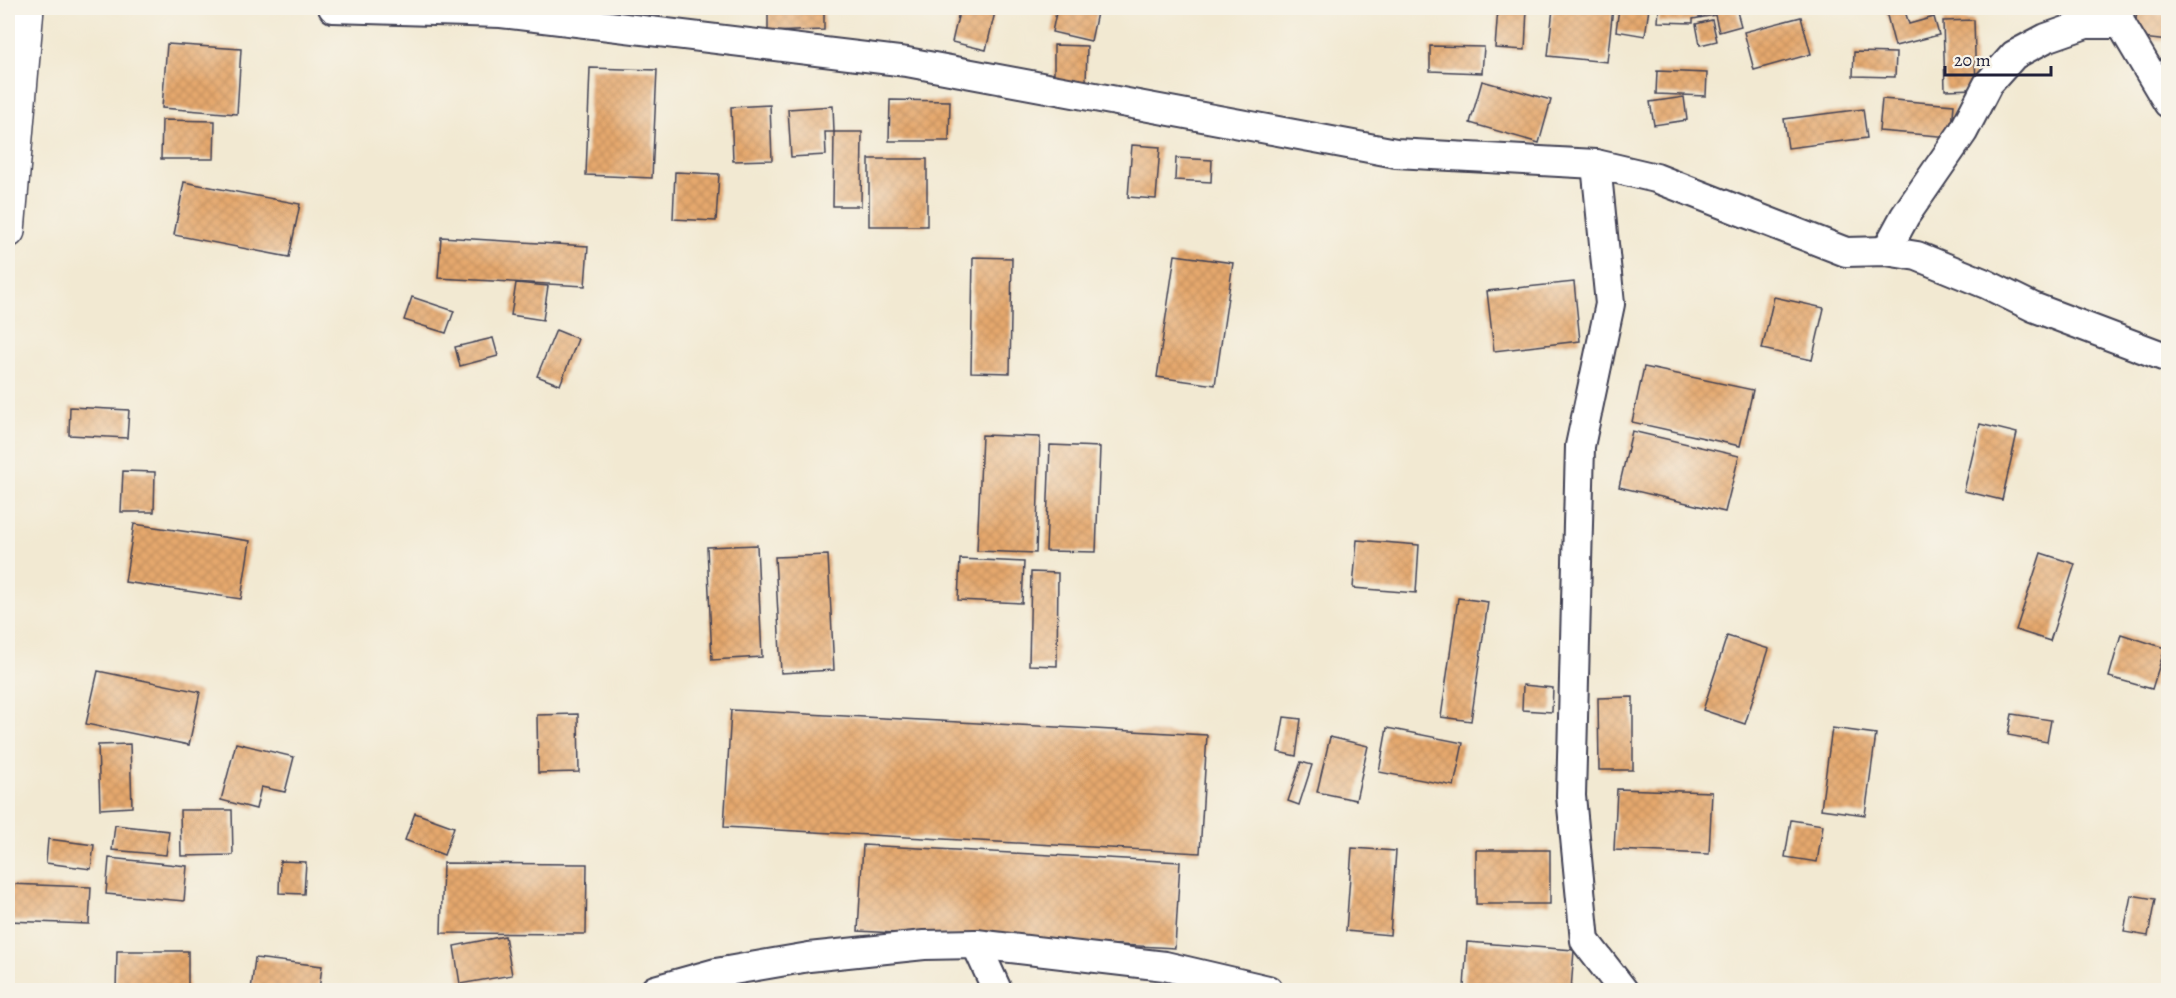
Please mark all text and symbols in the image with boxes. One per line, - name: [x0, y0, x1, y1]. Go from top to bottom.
- scale bar: [1945, 39, 2052, 77]
- text: 20 m: [1954, 48, 1991, 72]

